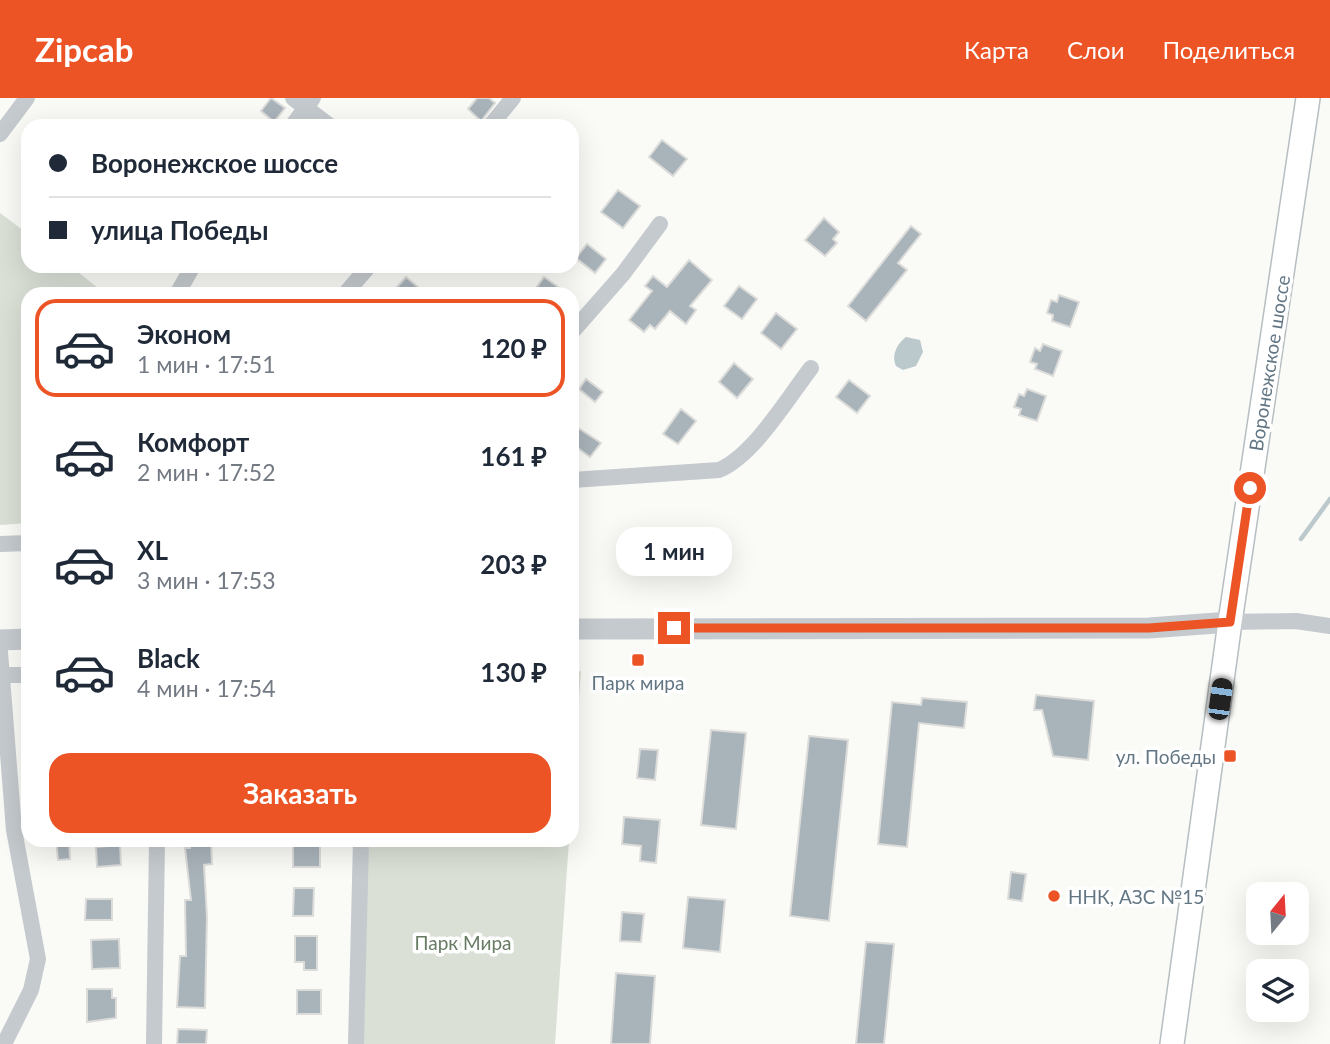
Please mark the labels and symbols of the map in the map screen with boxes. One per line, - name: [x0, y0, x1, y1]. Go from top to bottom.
- street label: Воронежское шоссе: [1244, 273, 1294, 453]
- route start: [1234, 472, 1266, 504]
- callout: 1 мин: [616, 526, 732, 575]
- route end: [658, 612, 690, 644]
- marker: Парк мира: [630, 652, 646, 668]
- place label: Парк мира: [592, 671, 684, 694]
- car: [1207, 677, 1234, 721]
- place label: ул. Победы: [1116, 745, 1216, 768]
- marker: ул. Победы: [1222, 748, 1238, 764]
- north arrow: [1246, 882, 1309, 945]
- place label: ННК, АЗС №15: [1068, 885, 1204, 908]
- marker: ННК, АЗС №15: [1046, 888, 1062, 904]
- park label: Парк Мира: [415, 931, 512, 954]

